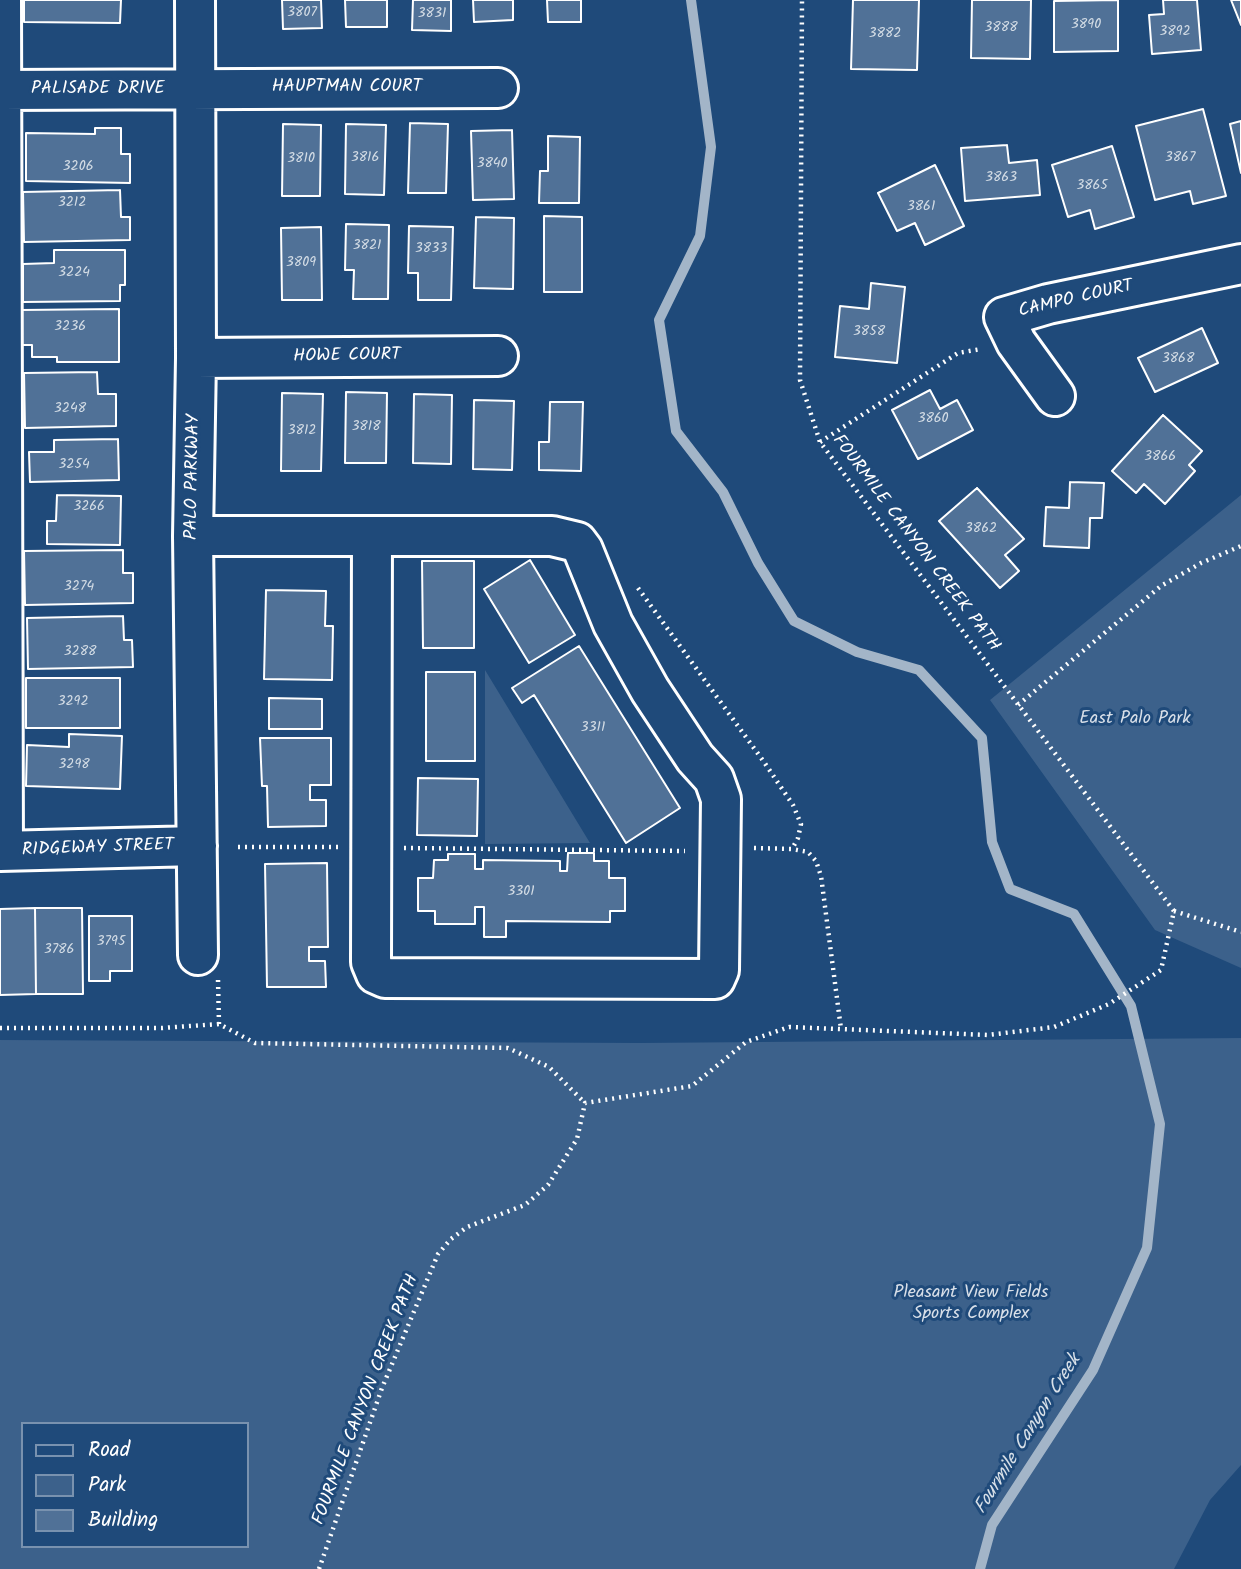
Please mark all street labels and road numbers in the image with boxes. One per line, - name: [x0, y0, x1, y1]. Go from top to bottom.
- street label: HAUPTMAN COURT: [272, 77, 422, 99]
- street label: PALISADE DRIVE: [31, 79, 165, 101]
- street label: CAMPO COURT: [1017, 276, 1135, 324]
- street label: HOWE COURT: [293, 345, 401, 369]
- street label: PALO PARKWAY: [182, 414, 206, 540]
- street label: FOURMILE CANYON CREEK PATH: [826, 431, 1004, 657]
- street label: RIDGEWAY STREET: [22, 836, 174, 862]
- street label: FOURMILE CANYON CREEK PATH: [309, 1272, 425, 1528]

